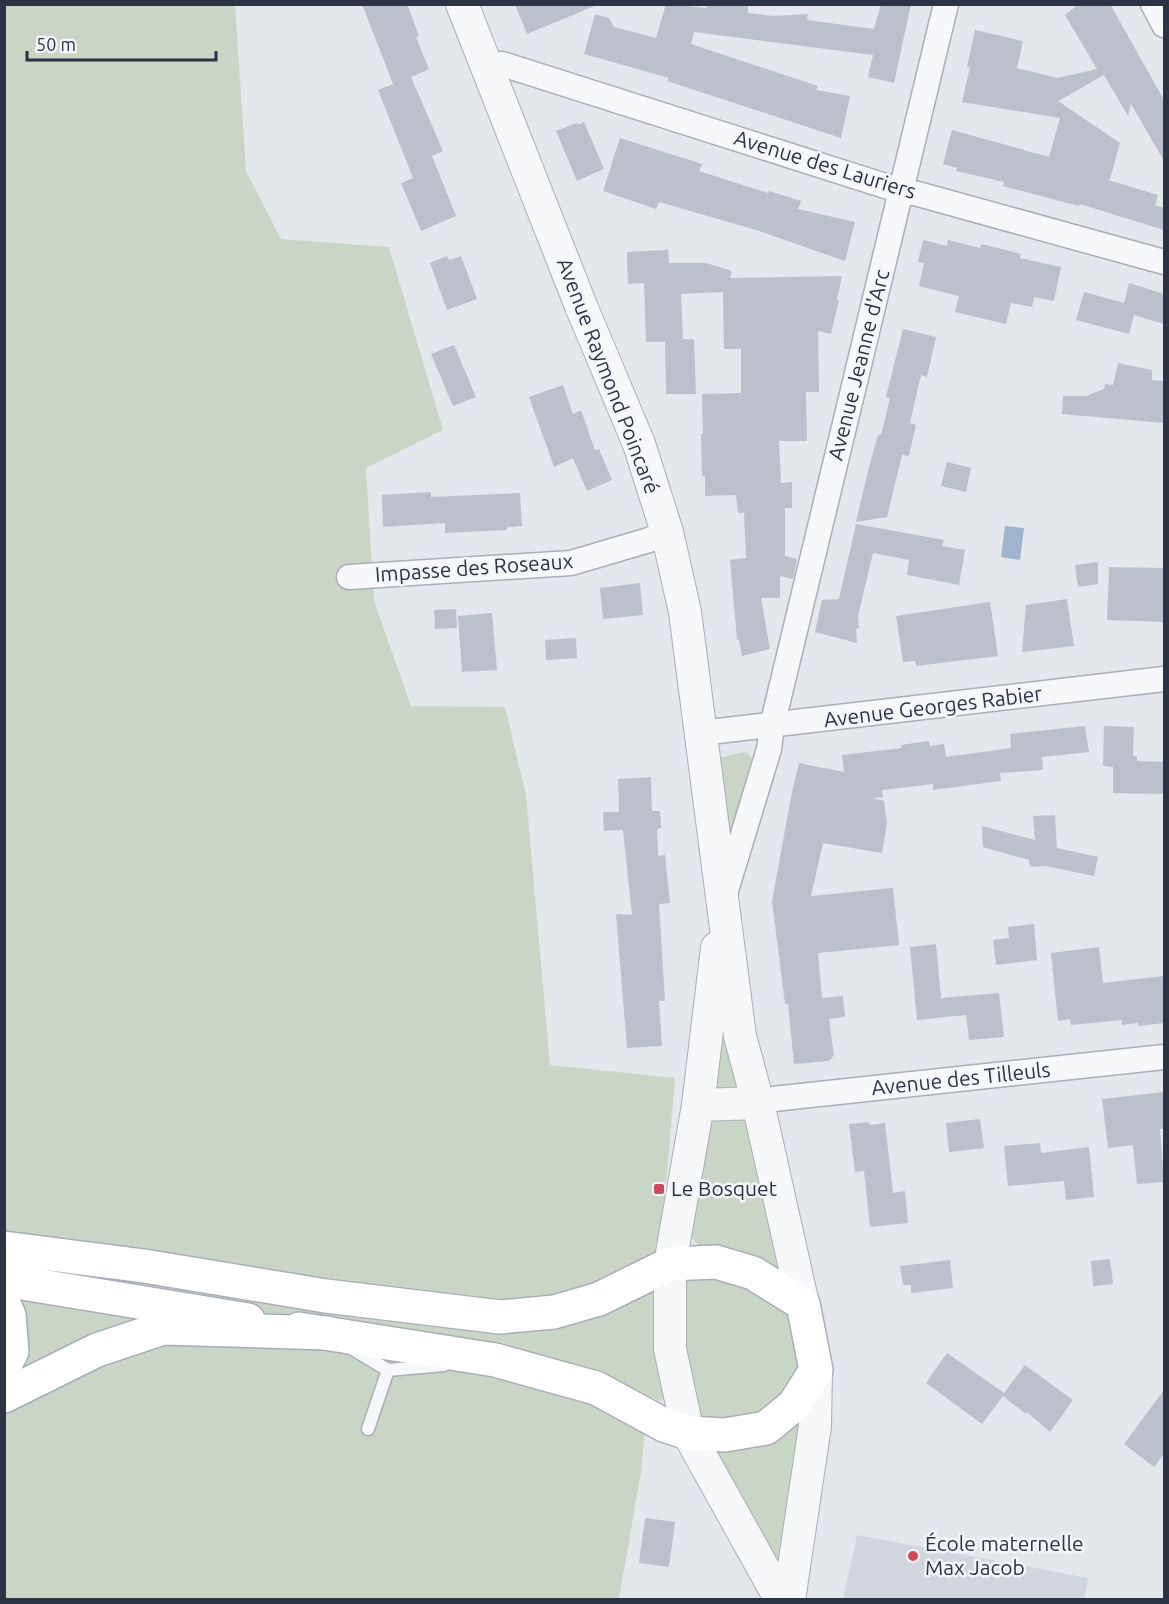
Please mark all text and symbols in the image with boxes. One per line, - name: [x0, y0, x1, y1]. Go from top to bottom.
- scale bar: [27, 24, 216, 62]
- text: 50 m: [36, 34, 76, 54]
- street label: Avenue des Lauriers: [732, 125, 919, 203]
- street label: Avenue Raymond Poincaré: [553, 254, 665, 497]
- street label: Avenue Jeanne d'Arc: [823, 267, 893, 463]
- street label: Impasse des Roseaux: [374, 548, 574, 586]
- street label: Avenue Georges Rabier: [822, 681, 1043, 731]
- street label: Avenue des Tilleuls: [870, 1057, 1052, 1099]
- place label: Le Bosquet: [671, 1176, 777, 1200]
- marker: Le Bosquet: [652, 1182, 666, 1196]
- place label: École maternelle Max Jacob: [925, 1531, 1084, 1579]
- marker: École maternelle Max Jacob: [906, 1549, 920, 1563]

